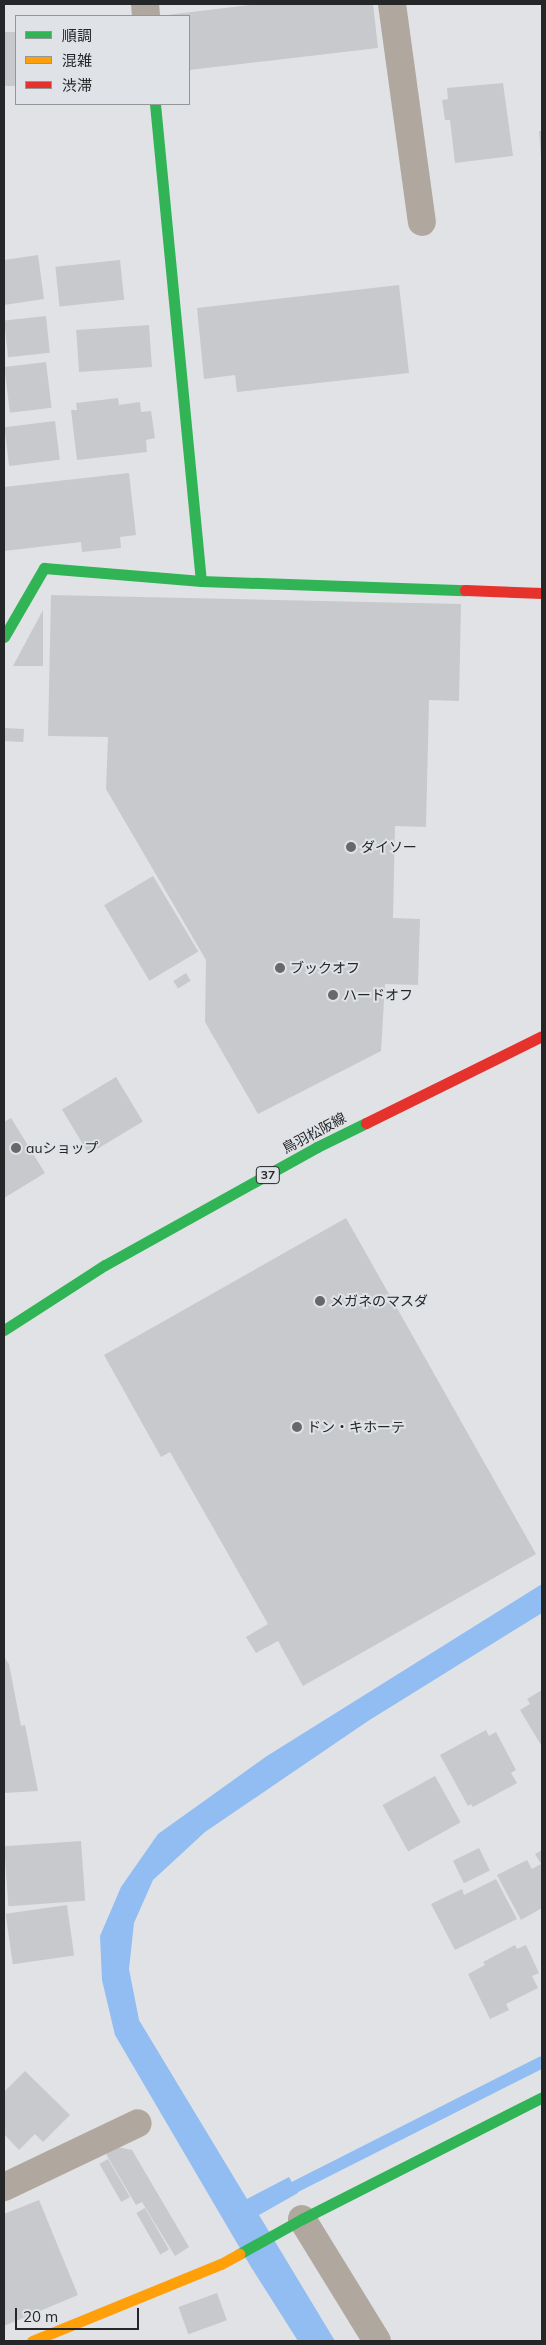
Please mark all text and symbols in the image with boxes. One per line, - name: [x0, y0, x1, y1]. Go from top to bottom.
- legend: [15, 15, 190, 105]
- text: 順調: [62, 26, 92, 45]
- text: 混雑: [62, 51, 92, 70]
- text: 渋滞: [62, 76, 92, 95]
- place label: ダイソー: [361, 839, 417, 855]
- marker: ダイソー: [345, 841, 357, 853]
- place label: ブックオフ: [290, 960, 360, 976]
- marker: ブックオフ: [274, 962, 286, 974]
- place label: ハードオフ: [343, 987, 413, 1003]
- marker: ハードオフ: [327, 989, 339, 1001]
- street label: 鳥羽松阪線: [279, 1109, 349, 1157]
- place label: auショップ: [26, 1140, 98, 1156]
- marker: auショップ: [10, 1142, 22, 1154]
- road number: 37: [256, 1166, 280, 1184]
- place label: メガネのマスダ: [330, 1293, 428, 1309]
- marker: メガネのマスダ: [314, 1295, 326, 1307]
- place label: ドン・キホーテ: [307, 1419, 405, 1435]
- marker: ドン・キホーテ: [291, 1421, 303, 1433]
- scale bar: [18, 2298, 141, 2330]
- text: 20 m: [23, 2307, 58, 2326]

